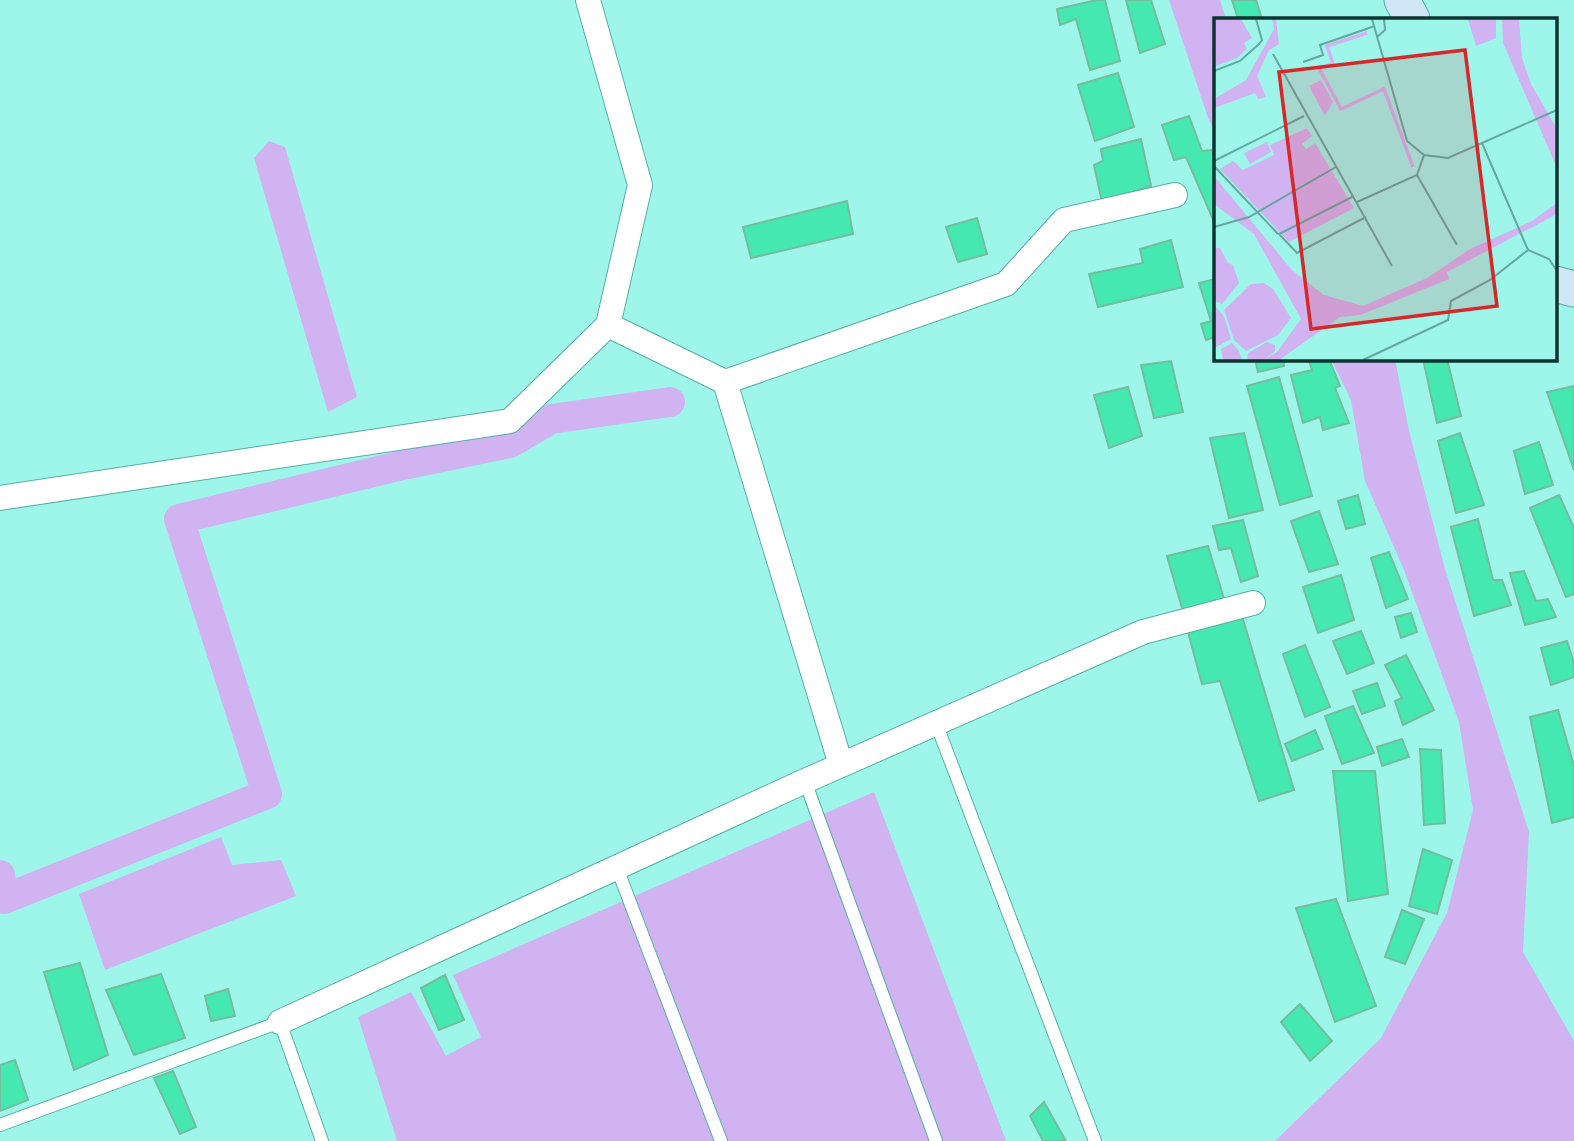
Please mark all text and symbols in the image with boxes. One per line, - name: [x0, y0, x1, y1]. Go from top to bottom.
- inset map: [1214, 18, 1556, 360]

